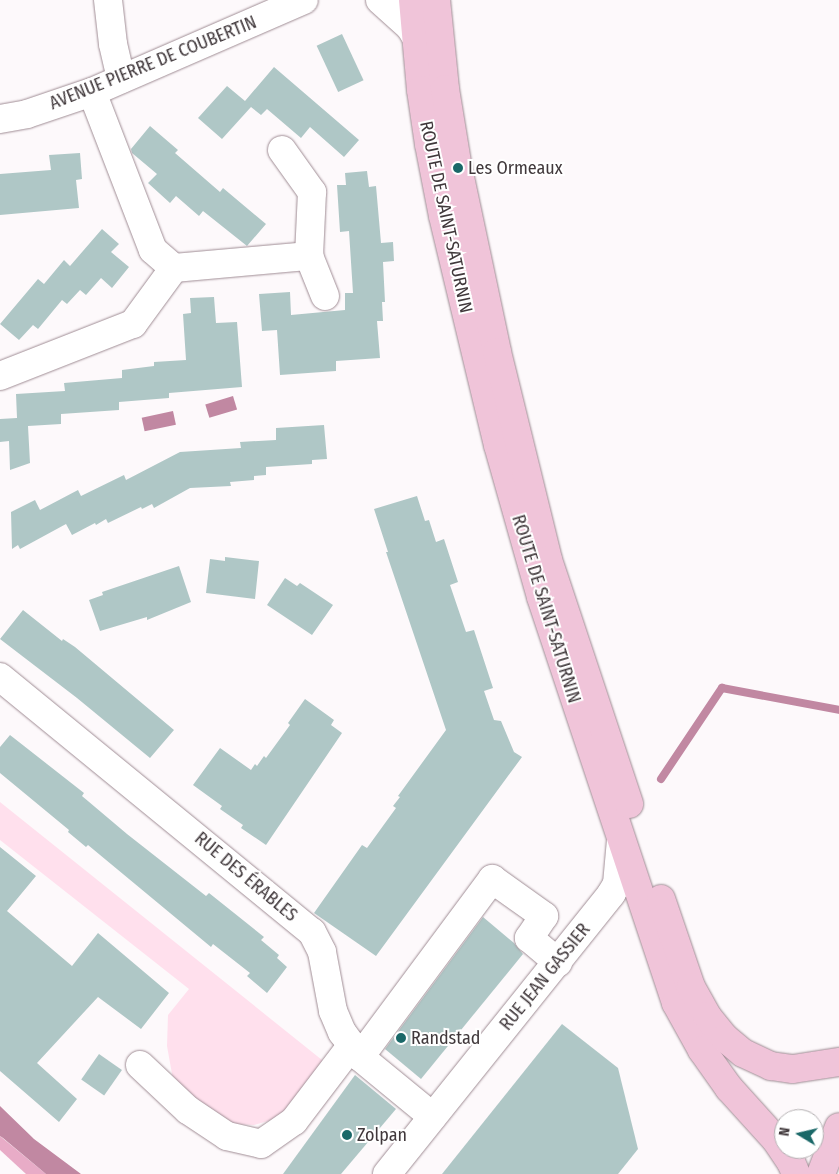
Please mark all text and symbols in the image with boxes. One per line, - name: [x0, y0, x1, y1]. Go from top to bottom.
- street label: AVENUE PIERRE DE COUBERTIN: [46, 12, 260, 114]
- street label: ROUTE DE SAINT-SATURNIN: [415, 119, 477, 315]
- place label: Les Ormeaux: [468, 157, 563, 179]
- marker: Les Ormeaux: [452, 162, 464, 174]
- street label: ROUTE DE SAINT-SATURNIN: [507, 512, 585, 706]
- street label: RUE DES ÉRABLES: [190, 828, 302, 926]
- street label: RUE JEAN GASSIER: [495, 919, 595, 1035]
- place label: Randstad: [411, 1027, 480, 1049]
- marker: Randstad: [395, 1032, 407, 1044]
- north arrow: [774, 1109, 824, 1159]
- place label: Zolpan: [357, 1124, 407, 1146]
- text: N: [776, 1126, 794, 1137]
- marker: Zolpan: [341, 1129, 353, 1141]

